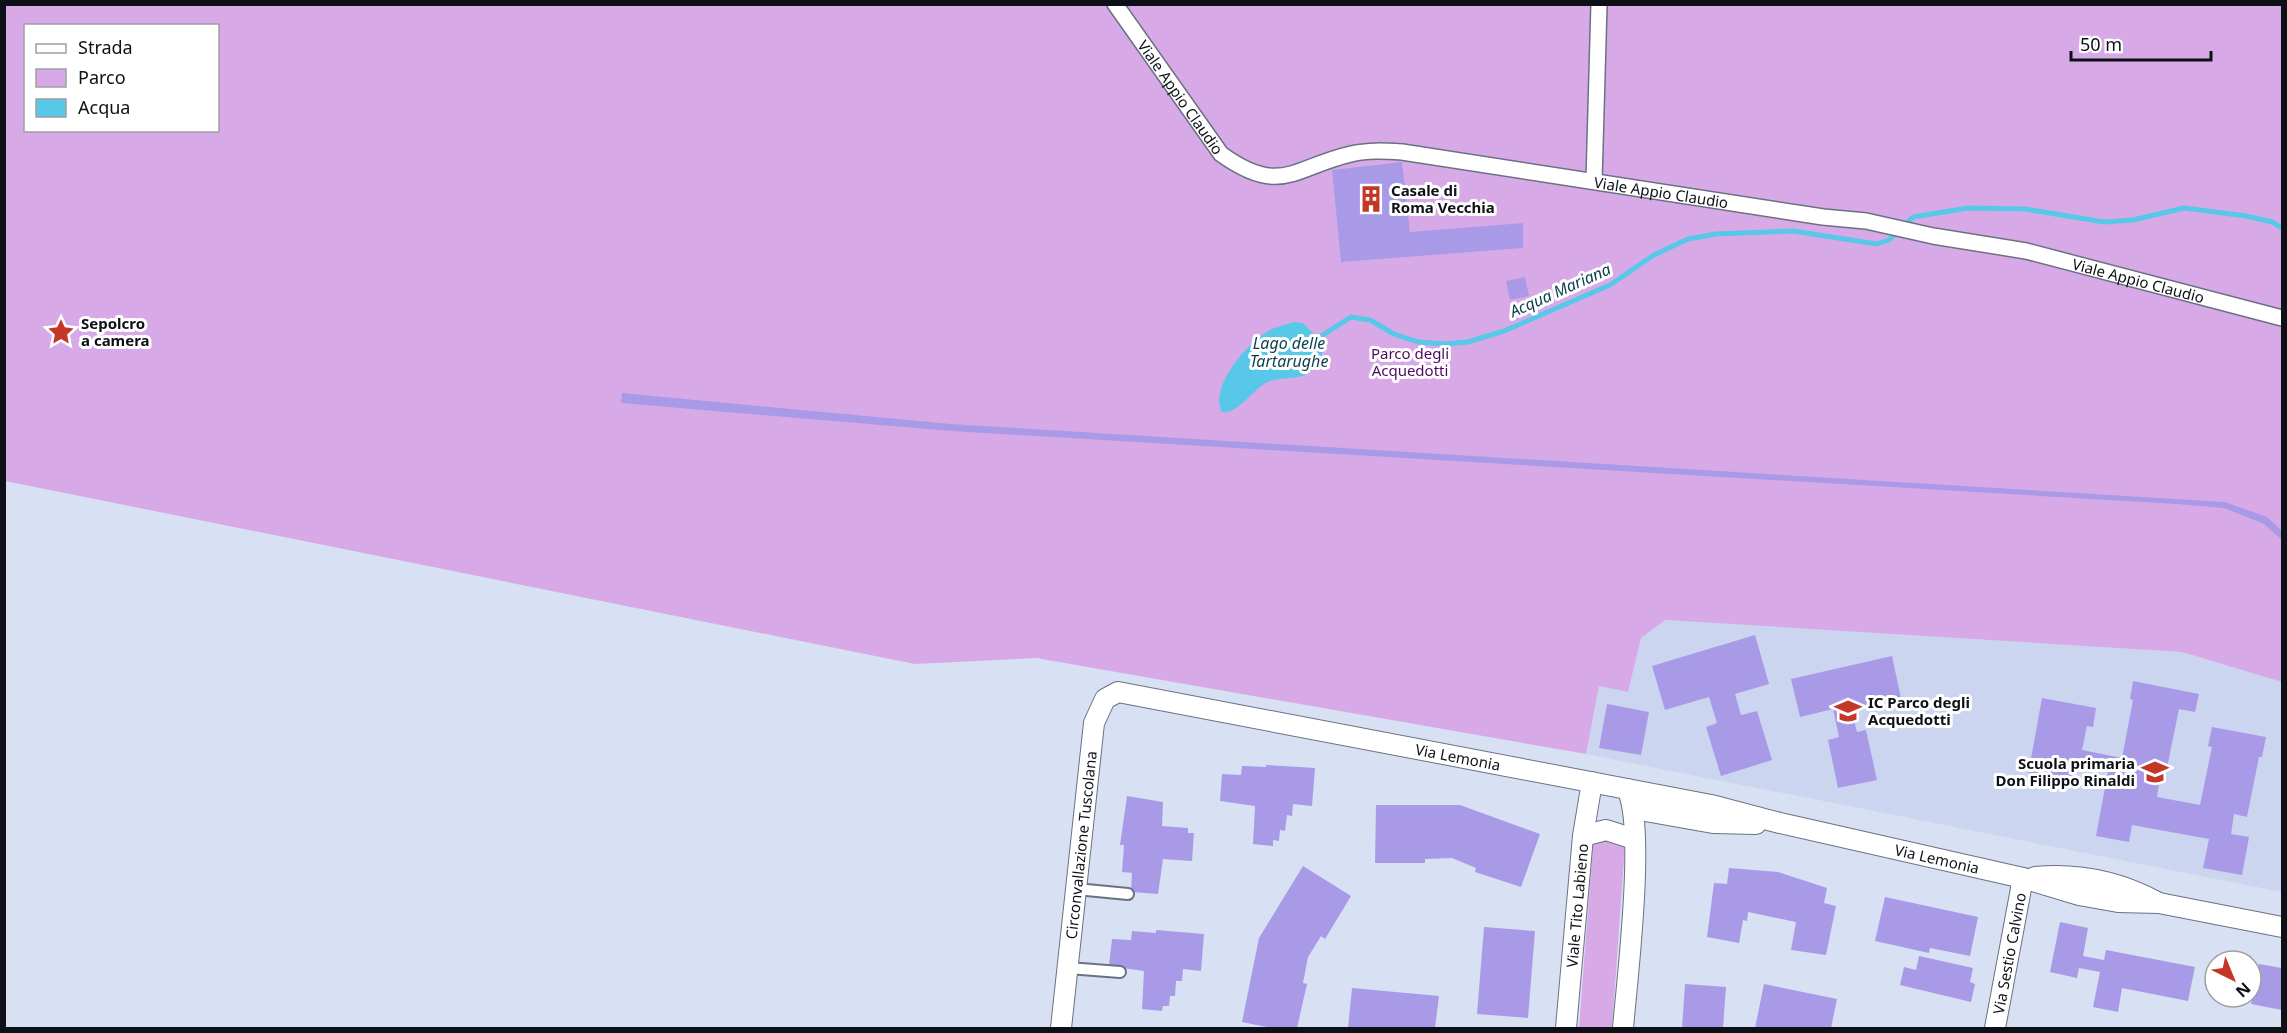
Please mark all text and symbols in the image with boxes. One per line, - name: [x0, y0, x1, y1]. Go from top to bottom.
- legend: [24, 24, 219, 132]
- scale bar: [2071, 24, 2210, 62]
- text: 50 m: [2080, 32, 2122, 56]
- text: Strada: [78, 35, 133, 59]
- street label: Viale Appio Claudio: [1133, 36, 1228, 158]
- text: Parco: [78, 65, 126, 89]
- text: Acqua: [78, 95, 130, 119]
- street label: Viale Appio Claudio: [1593, 172, 1730, 212]
- place label: Casale di Roma Vecchia: [1391, 180, 1495, 217]
- building icon: Casale di Roma Vecchia: [1356, 184, 1386, 214]
- street label: Viale Appio Claudio: [2070, 254, 2207, 307]
- water label: Acqua Mariana: [1505, 258, 1614, 323]
- place label: Sepolcro a camera: [81, 313, 150, 350]
- place icon: Sepolcro a camera: [46, 317, 76, 347]
- water label: Lago delle Tartarughe: [1250, 332, 1328, 372]
- park label: Parco degli Acquedotti: [1371, 343, 1449, 380]
- place label: IC Parco degli Acquedotti: [1868, 692, 1970, 729]
- school or university icon: IC Parco degli Acquedotti: [1833, 696, 1863, 726]
- street label: Via Lemonia: [1414, 739, 1502, 775]
- street label: Circonvallazione Tuscolana: [1061, 750, 1101, 940]
- place label: Scuola primaria Don Filippo Rinaldi: [1996, 753, 2135, 790]
- school or university icon: Scuola primaria Don Filippo Rinaldi: [2140, 757, 2170, 787]
- street label: Via Lemonia: [1893, 839, 1981, 878]
- street label: Viale Tito Labieno: [1561, 843, 1592, 968]
- street label: Via Sestio Calvino: [1988, 891, 2030, 1016]
- north arrow: [2203, 949, 2263, 1009]
- text: N: [2231, 977, 2255, 1002]

